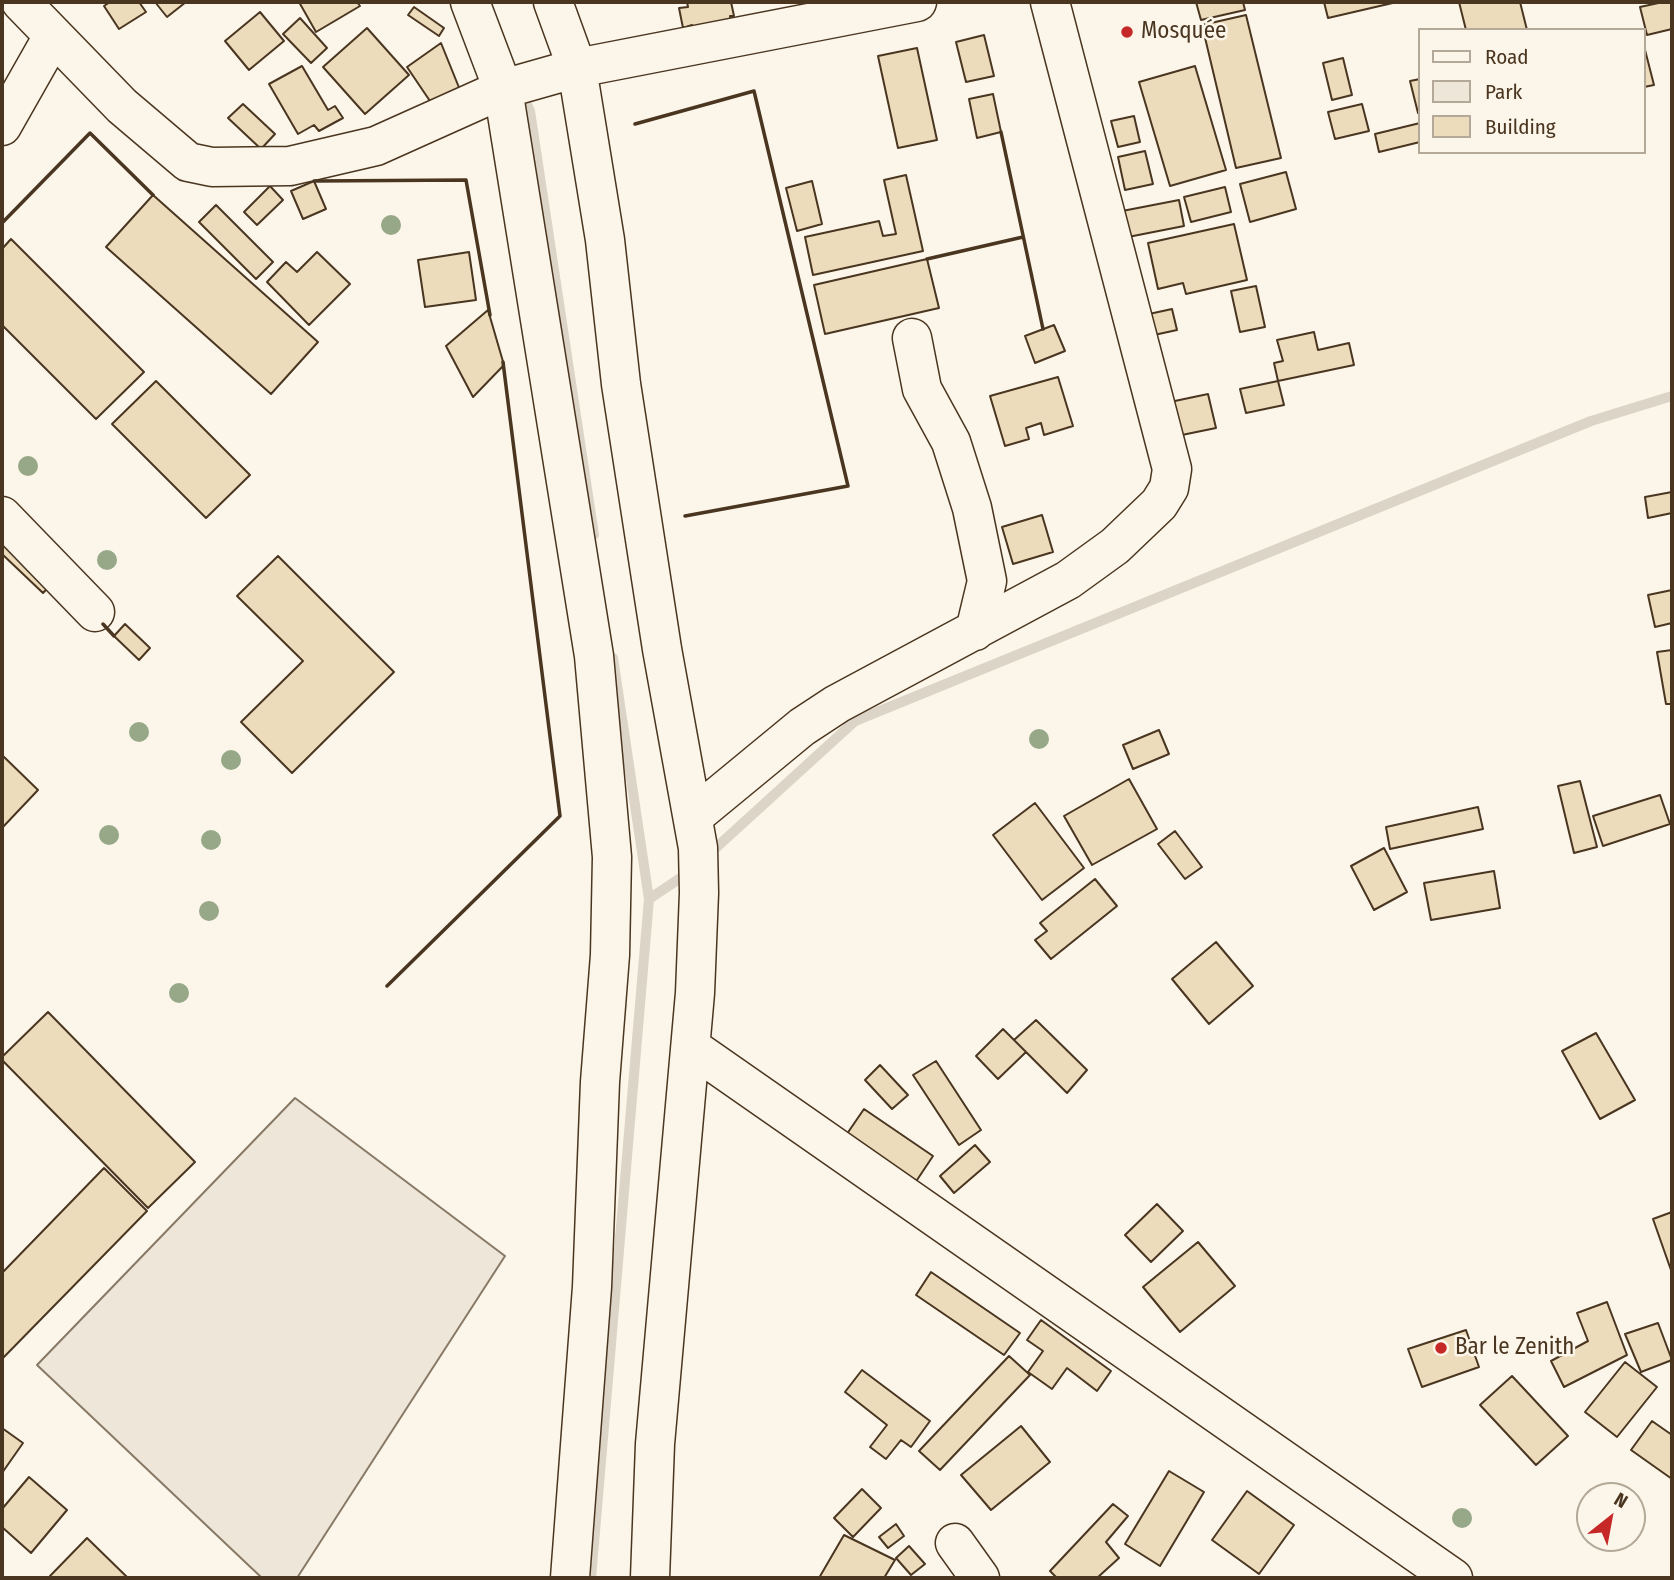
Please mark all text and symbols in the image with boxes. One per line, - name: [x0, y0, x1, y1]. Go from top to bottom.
- place label: Mosquée: [1141, 18, 1226, 46]
- marker: Mosquée: [1119, 24, 1135, 40]
- legend: [1418, 28, 1646, 154]
- text: Road: [1485, 44, 1529, 70]
- text: Park: [1485, 79, 1522, 105]
- text: Building: [1485, 114, 1556, 140]
- place label: Bar le Zenith: [1455, 1334, 1574, 1362]
- marker: Bar le Zenith: [1433, 1340, 1449, 1356]
- north arrow: [1576, 1482, 1646, 1552]
- text: N: [1610, 1487, 1632, 1513]

